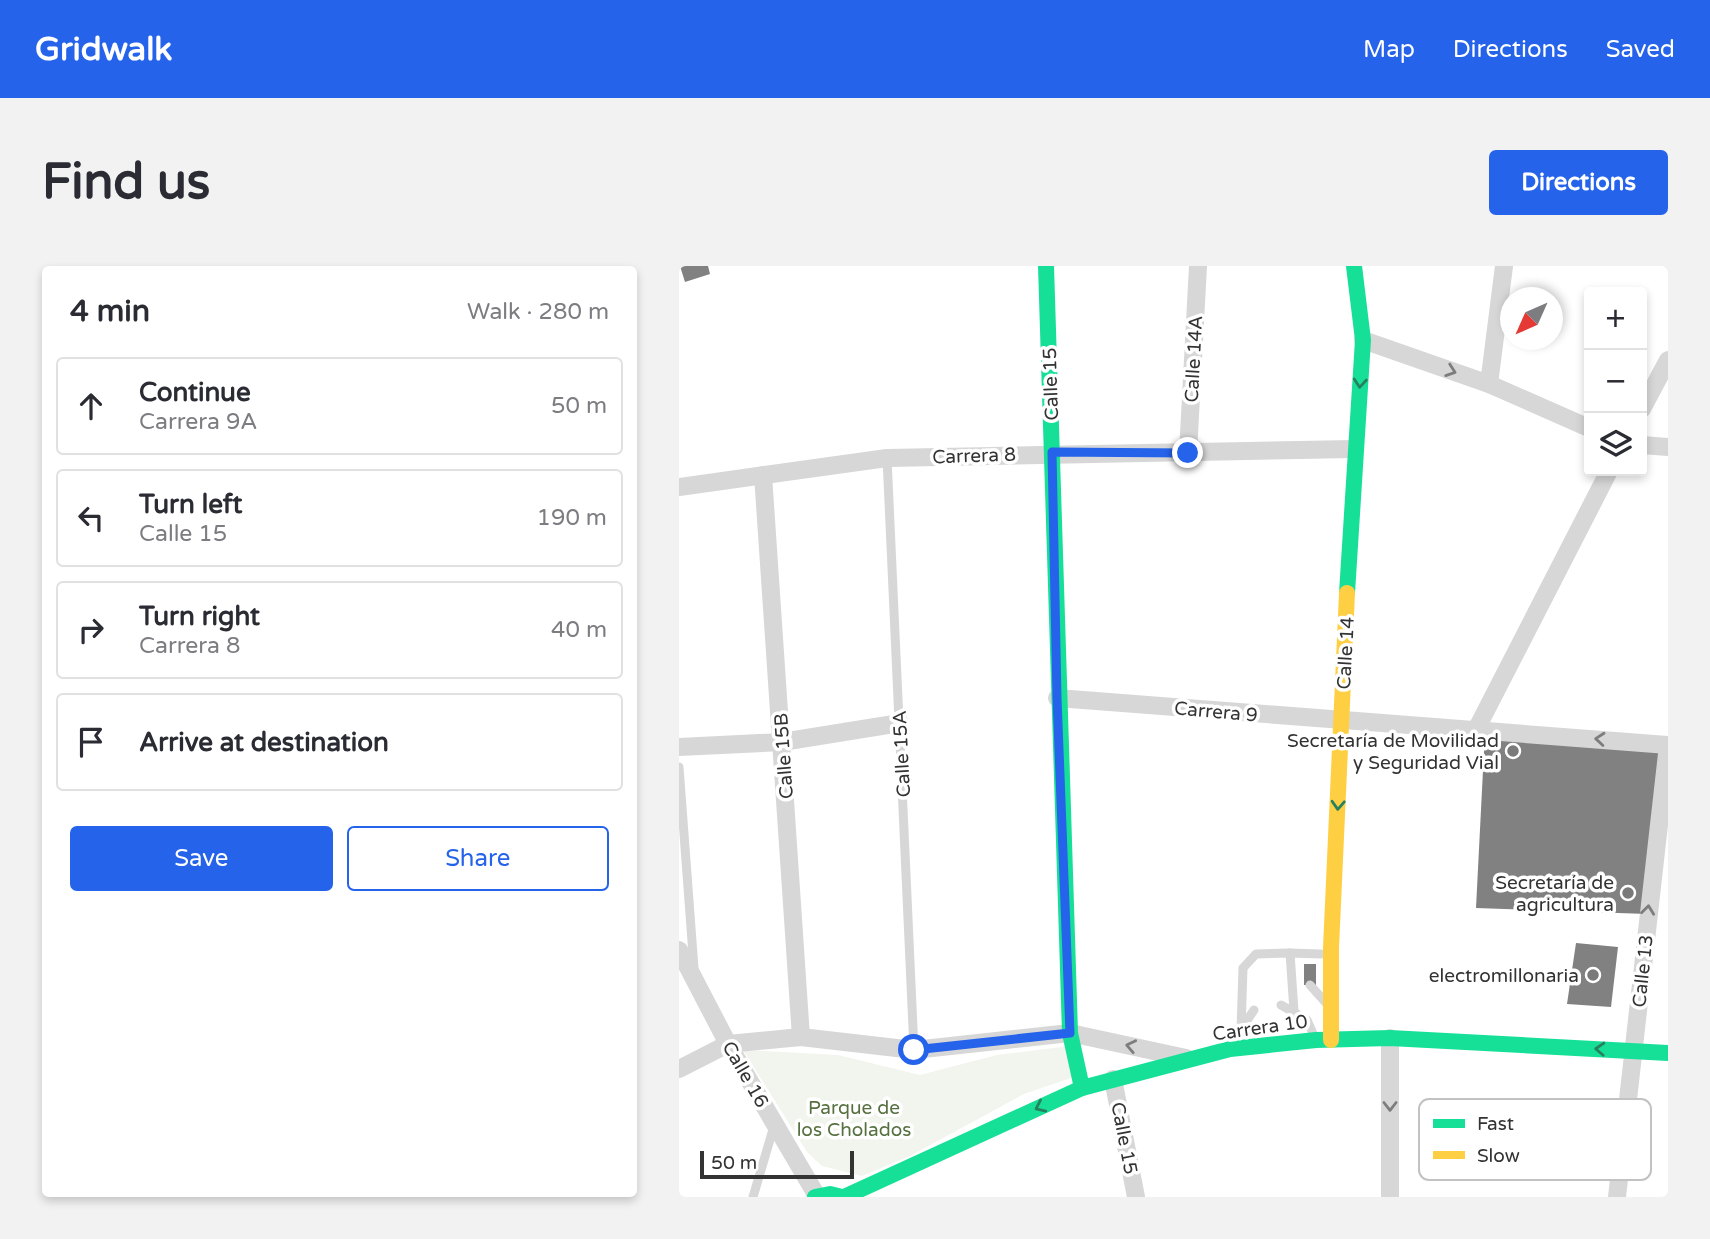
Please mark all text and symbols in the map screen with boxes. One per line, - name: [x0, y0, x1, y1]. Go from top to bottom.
- text: Gridwalk: [35, 30, 172, 69]
- text: Map: [1363, 35, 1415, 64]
- text: Directions: [1453, 35, 1568, 64]
- text: Saved: [1606, 35, 1675, 64]
- button: Directions: [1489, 150, 1668, 215]
- text: Find us: [42, 153, 210, 212]
- north arrow: [1500, 287, 1563, 350]
- map controls: [1584, 287, 1647, 476]
- button: +: [1584, 287, 1647, 350]
- text: 4 min: [70, 293, 150, 330]
- text: Walk · 280 m: [467, 298, 609, 326]
- street label: Calle 14A: [1181, 315, 1207, 403]
- street label: Calle 15: [1039, 347, 1063, 421]
- button: −: [1584, 350, 1647, 413]
- one-way arrow: [1444, 363, 1456, 377]
- text: Continue: [139, 377, 251, 408]
- one-way arrow: [1353, 377, 1368, 388]
- icon: ahead: [72, 387, 110, 425]
- text: 50 m: [551, 392, 607, 420]
- text: Carrera 9A: [139, 408, 258, 436]
- button: layers: [1584, 413, 1647, 476]
- route end: [1172, 437, 1203, 468]
- street label: Carrera 8: [932, 444, 1016, 468]
- text: Turn left: [139, 489, 242, 520]
- icon: left: [72, 499, 110, 537]
- text: 190 m: [537, 504, 607, 532]
- text: Calle 15: [139, 520, 227, 548]
- text: Turn right: [139, 601, 260, 632]
- icon: right: [72, 611, 110, 649]
- text: 40 m: [551, 616, 607, 644]
- street label: Calle 14: [1333, 616, 1359, 690]
- text: Carrera 8: [139, 632, 240, 660]
- street label: Carrera 9: [1173, 697, 1259, 727]
- street label: Calle 15A: [889, 710, 915, 798]
- street label: Calle 15B: [770, 712, 798, 800]
- icon: arrive: [72, 723, 110, 761]
- text: Arrive at destination: [139, 727, 389, 758]
- place label: Secretaría de Movilidad y Seguridad Vial: [1287, 730, 1499, 774]
- one-way arrow: [1594, 732, 1605, 747]
- marker: Secretaría de Movilidad y Seguridad Vial: [1505, 743, 1521, 759]
- one-way arrow: [1330, 800, 1345, 811]
- button: Save: [70, 826, 333, 891]
- button: Share: [347, 826, 609, 891]
- place label: Secretaría de agricultura: [1495, 872, 1614, 916]
- marker: Secretaría de agricultura: [1620, 885, 1636, 901]
- one-way arrow: [1641, 904, 1656, 916]
- street label: Calle 13: [1628, 934, 1658, 1009]
- place label: electromillonaria: [1429, 965, 1579, 987]
- marker: electromillonaria: [1585, 967, 1601, 983]
- street label: Carrera 10: [1211, 1010, 1309, 1046]
- route start: [898, 1034, 929, 1065]
- street label: Calle 16: [717, 1037, 773, 1112]
- one-way arrow: [1125, 1040, 1137, 1055]
- one-way arrow: [1594, 1042, 1605, 1057]
- park label: Parque de los Cholados: [797, 1097, 911, 1141]
- one-way arrow: [1034, 1099, 1047, 1113]
- legend: [1419, 1099, 1651, 1180]
- street label: Calle 15: [1106, 1100, 1142, 1176]
- one-way arrow: [1382, 1102, 1398, 1112]
- text: Fast: [1477, 1113, 1514, 1135]
- text: Slow: [1477, 1145, 1520, 1167]
- scale bar: [700, 1148, 854, 1180]
- text: 50 m: [711, 1152, 757, 1174]

